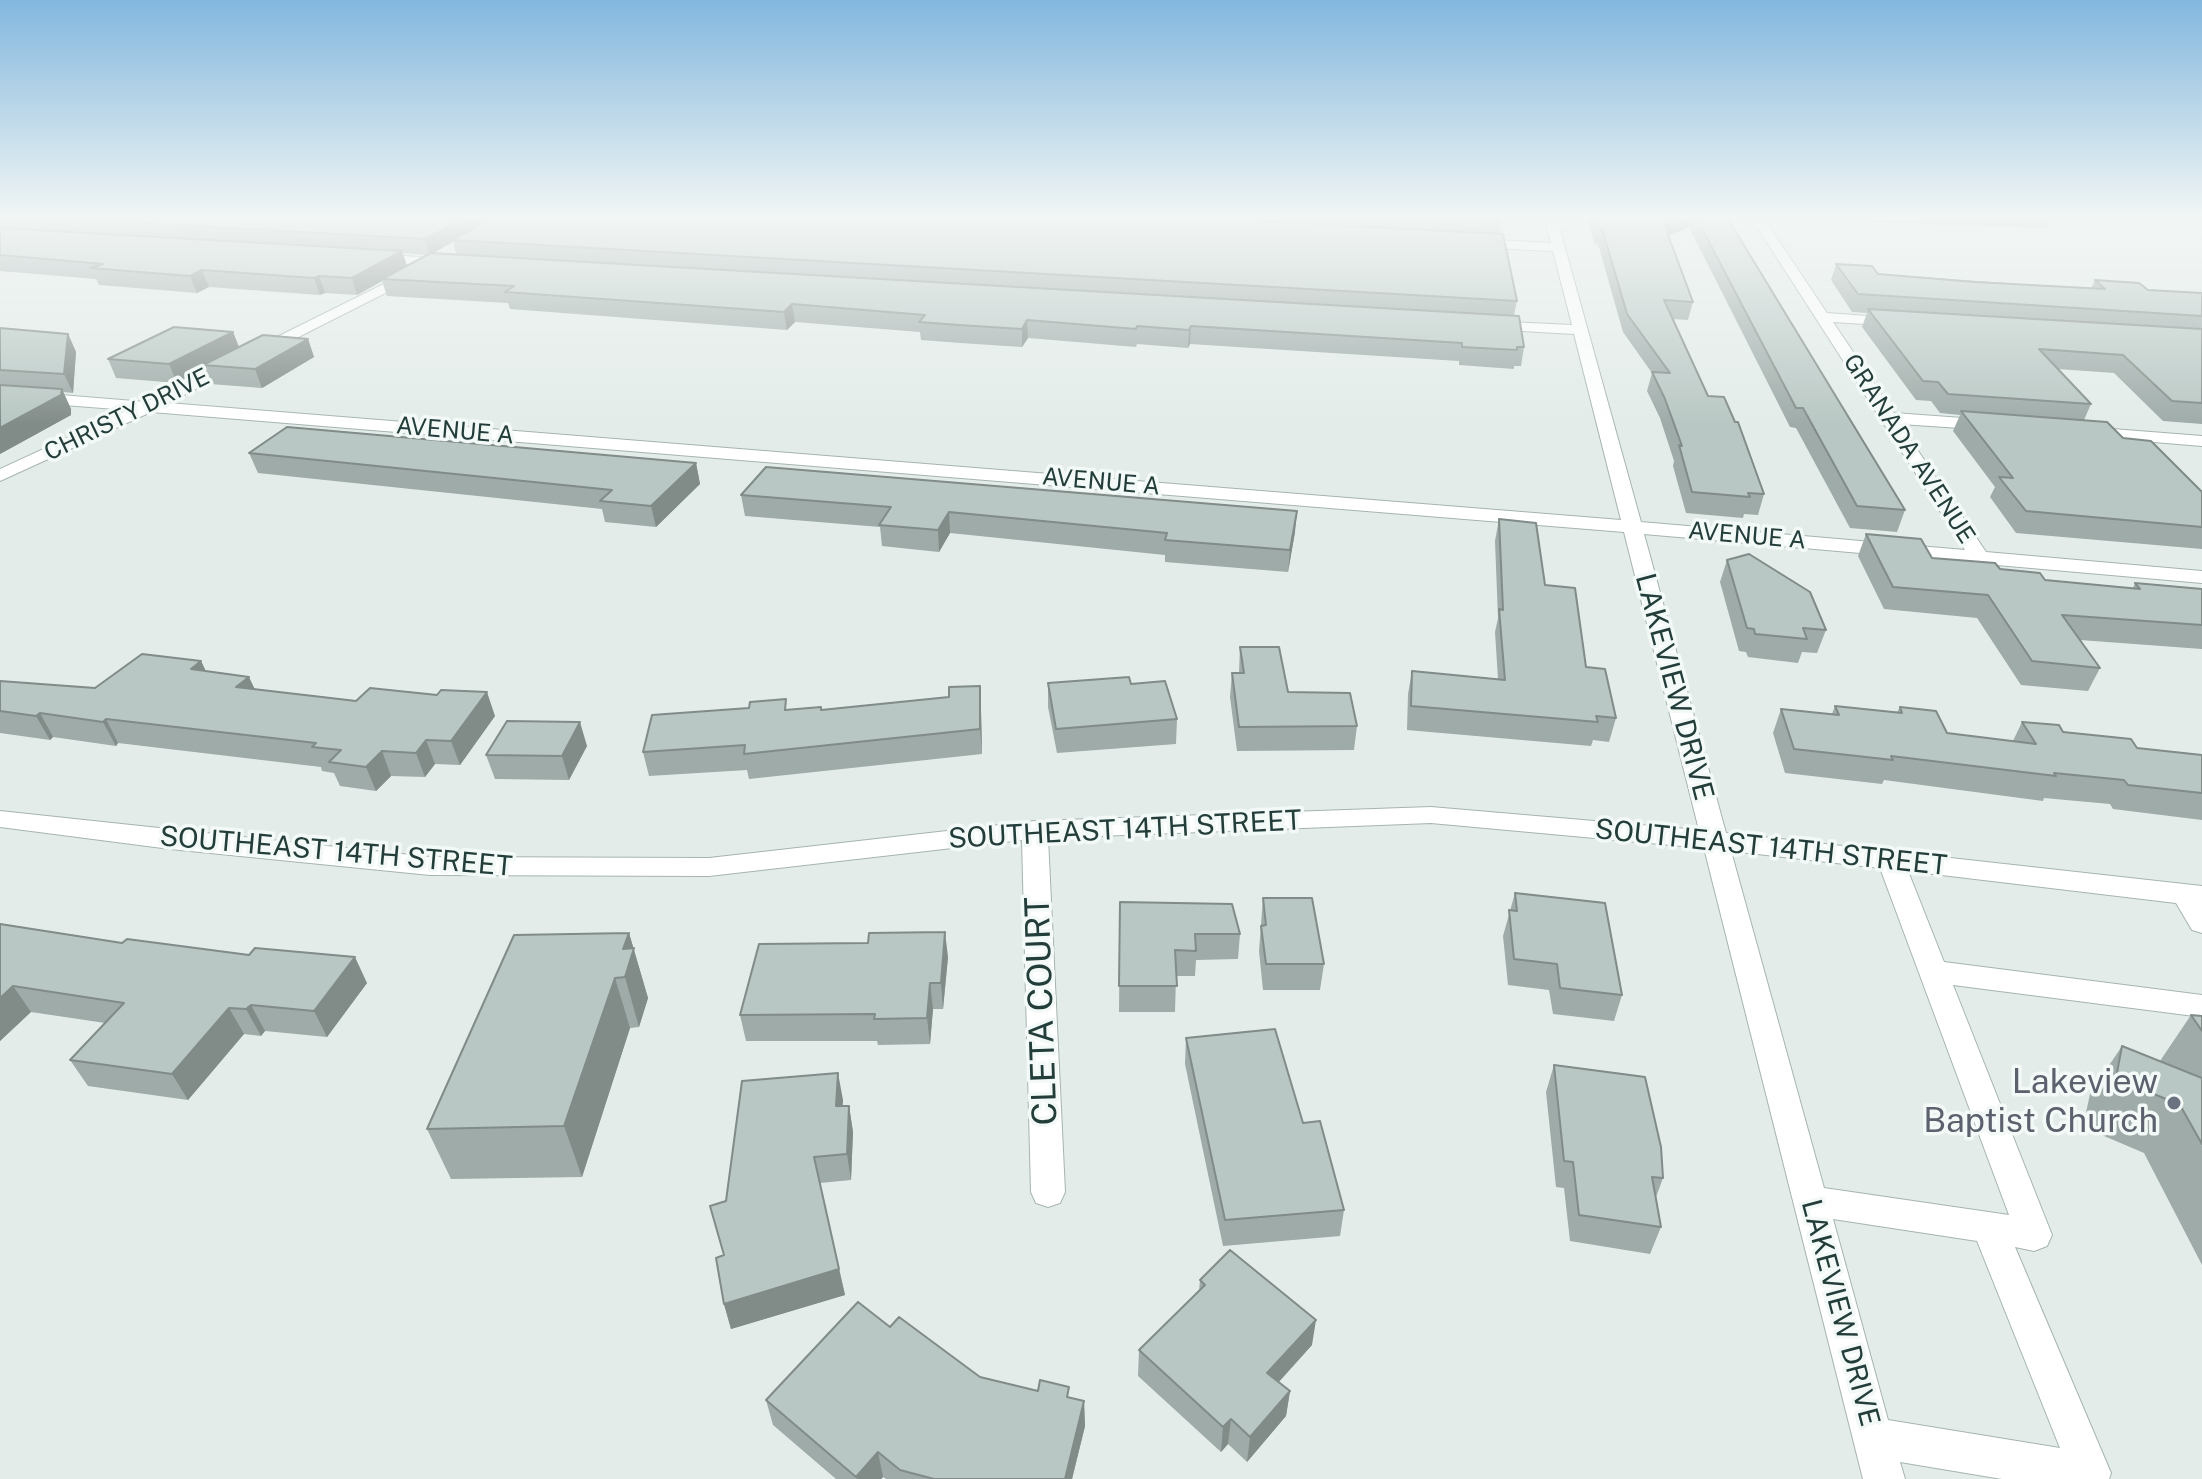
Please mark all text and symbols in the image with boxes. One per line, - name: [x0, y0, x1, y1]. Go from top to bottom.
- street label: GRANADA AVENUE: [1837, 349, 1981, 549]
- street label: CHRISTY DRIVE: [40, 363, 214, 467]
- street label: AVENUE A: [395, 412, 515, 450]
- street label: AVENUE A: [1041, 463, 1161, 501]
- street label: AVENUE A: [1687, 517, 1807, 555]
- street label: LAKEVIEW DRIVE: [1628, 570, 1720, 804]
- street label: SOUTHEAST 14TH STREET: [947, 804, 1303, 856]
- street label: SOUTHEAST 14TH STREET: [1593, 813, 1949, 883]
- street label: SOUTHEAST 14TH STREET: [158, 820, 514, 884]
- street label: CLETA COURT: [1018, 896, 1066, 1126]
- place label: Lakeview Baptist Church: [1923, 1063, 2158, 1142]
- marker: Lakeview Baptist Church: [2165, 1094, 2183, 1112]
- street label: LAKEVIEW DRIVE: [1794, 1196, 1886, 1430]

